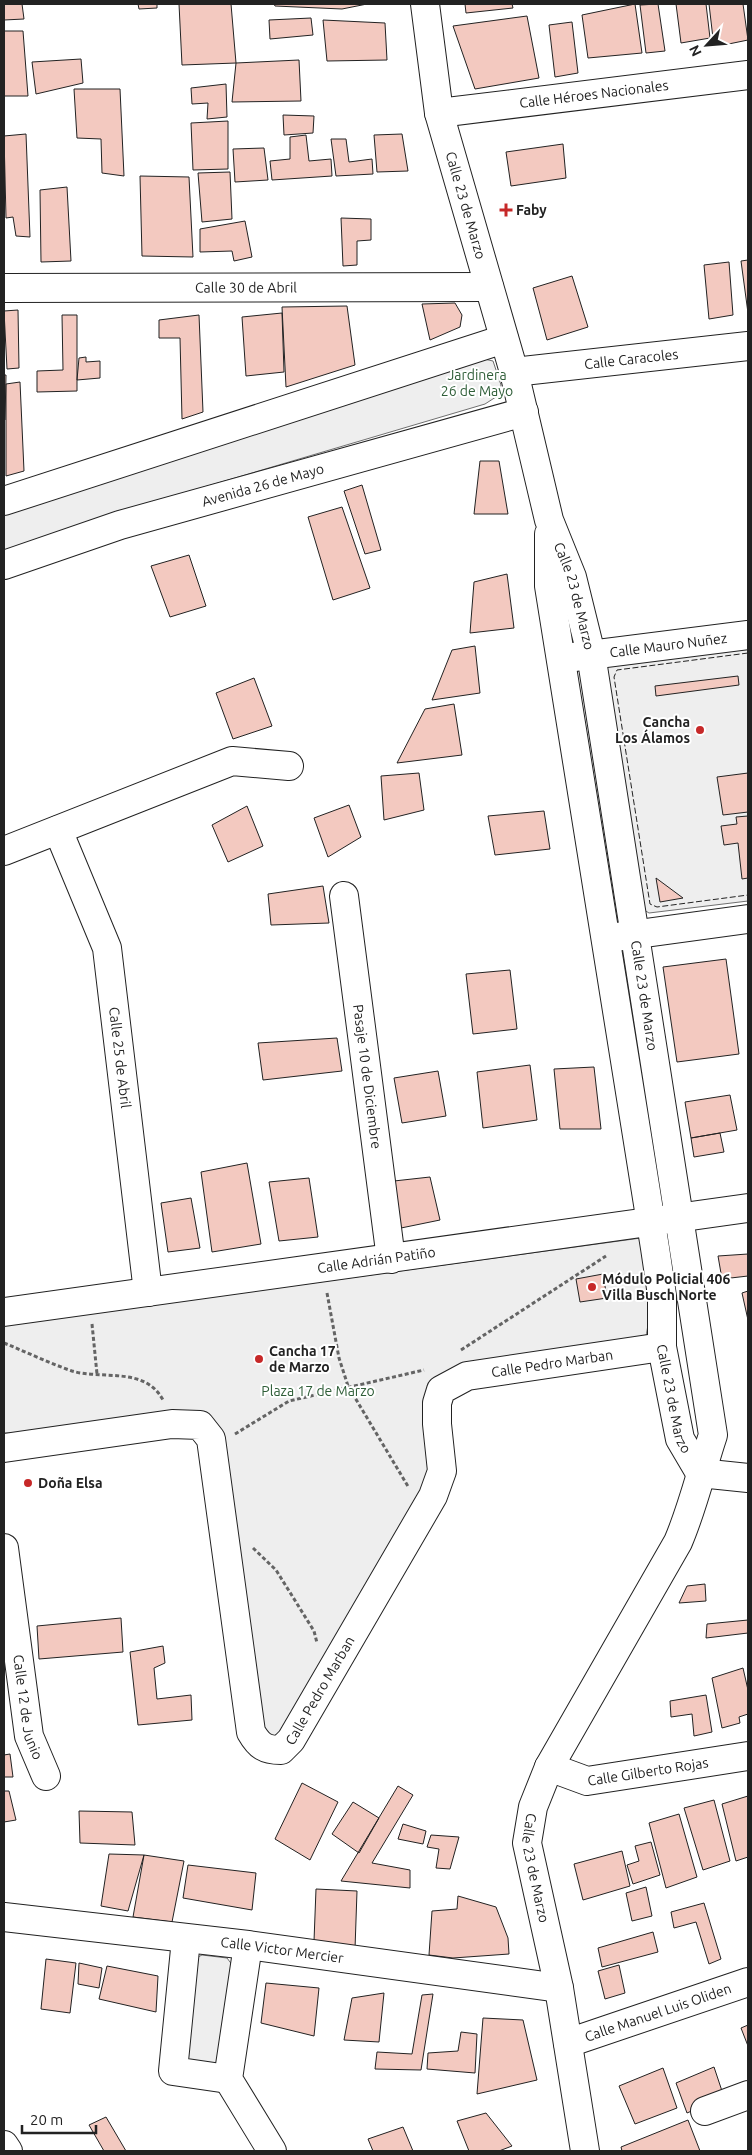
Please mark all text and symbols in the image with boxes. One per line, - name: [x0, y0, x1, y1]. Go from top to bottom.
- north arrow: [682, 20, 732, 70]
- text: N: [686, 42, 705, 59]
- street label: Calle Héroes Nacionales: [518, 77, 669, 111]
- street label: Calle 23 de Marzo: [443, 150, 489, 261]
- place label: Faby: [516, 202, 547, 218]
- marker: Faby: [500, 204, 512, 216]
- street label: Calle 30 de Abril: [195, 279, 297, 296]
- street label: Calle Caracoles: [583, 346, 679, 372]
- park label: Jardinera 26 de Mayo: [441, 367, 513, 399]
- street label: Avenida 26 de Mayo: [200, 460, 326, 510]
- street label: Calle 23 de Marzo: [551, 540, 598, 651]
- street label: Calle Mauro Nuñez: [609, 630, 728, 660]
- place label: Cancha Los Álamos: [615, 714, 690, 746]
- marker: Cancha Los Álamos: [694, 724, 706, 736]
- street label: Calle 23 de Marzo: [628, 939, 661, 1052]
- street label: Pasaje 10 de Diciembre: [350, 1003, 385, 1150]
- street label: Calle 25 de Abril: [106, 1006, 134, 1109]
- street label: Calle Adrián Patiño: [316, 1244, 436, 1276]
- place label: Módulo Policial 406 Villa Busch Norte: [602, 1271, 730, 1303]
- marker: Módulo Policial 406 Villa Busch Norte: [586, 1281, 598, 1293]
- place label: Cancha 17 de Marzo: [269, 1343, 336, 1375]
- street label: Calle 23 de Marzo: [654, 1343, 695, 1456]
- street label: Calle Pedro Marban: [490, 1346, 614, 1380]
- marker: Cancha 17 de Marzo: [253, 1353, 265, 1365]
- park label: Plaza 17 de Marzo: [261, 1383, 375, 1399]
- place label: Doña Elsa: [38, 1475, 103, 1491]
- marker: Doña Elsa: [22, 1477, 34, 1489]
- street label: Calle Pedro Marban: [282, 1633, 358, 1748]
- street label: Calle 12 de Junio: [10, 1654, 46, 1762]
- street label: Calle Gilberto Rojas: [586, 1754, 709, 1789]
- street label: Calle 23 de Marzo: [519, 1812, 552, 1924]
- street label: Calle Victor Mercier: [220, 1934, 345, 1966]
- street label: Calle Manuel Luis Oliden: [583, 1980, 733, 2045]
- scale bar: [22, 2102, 96, 2134]
- text: 20 m: [30, 2111, 63, 2128]

